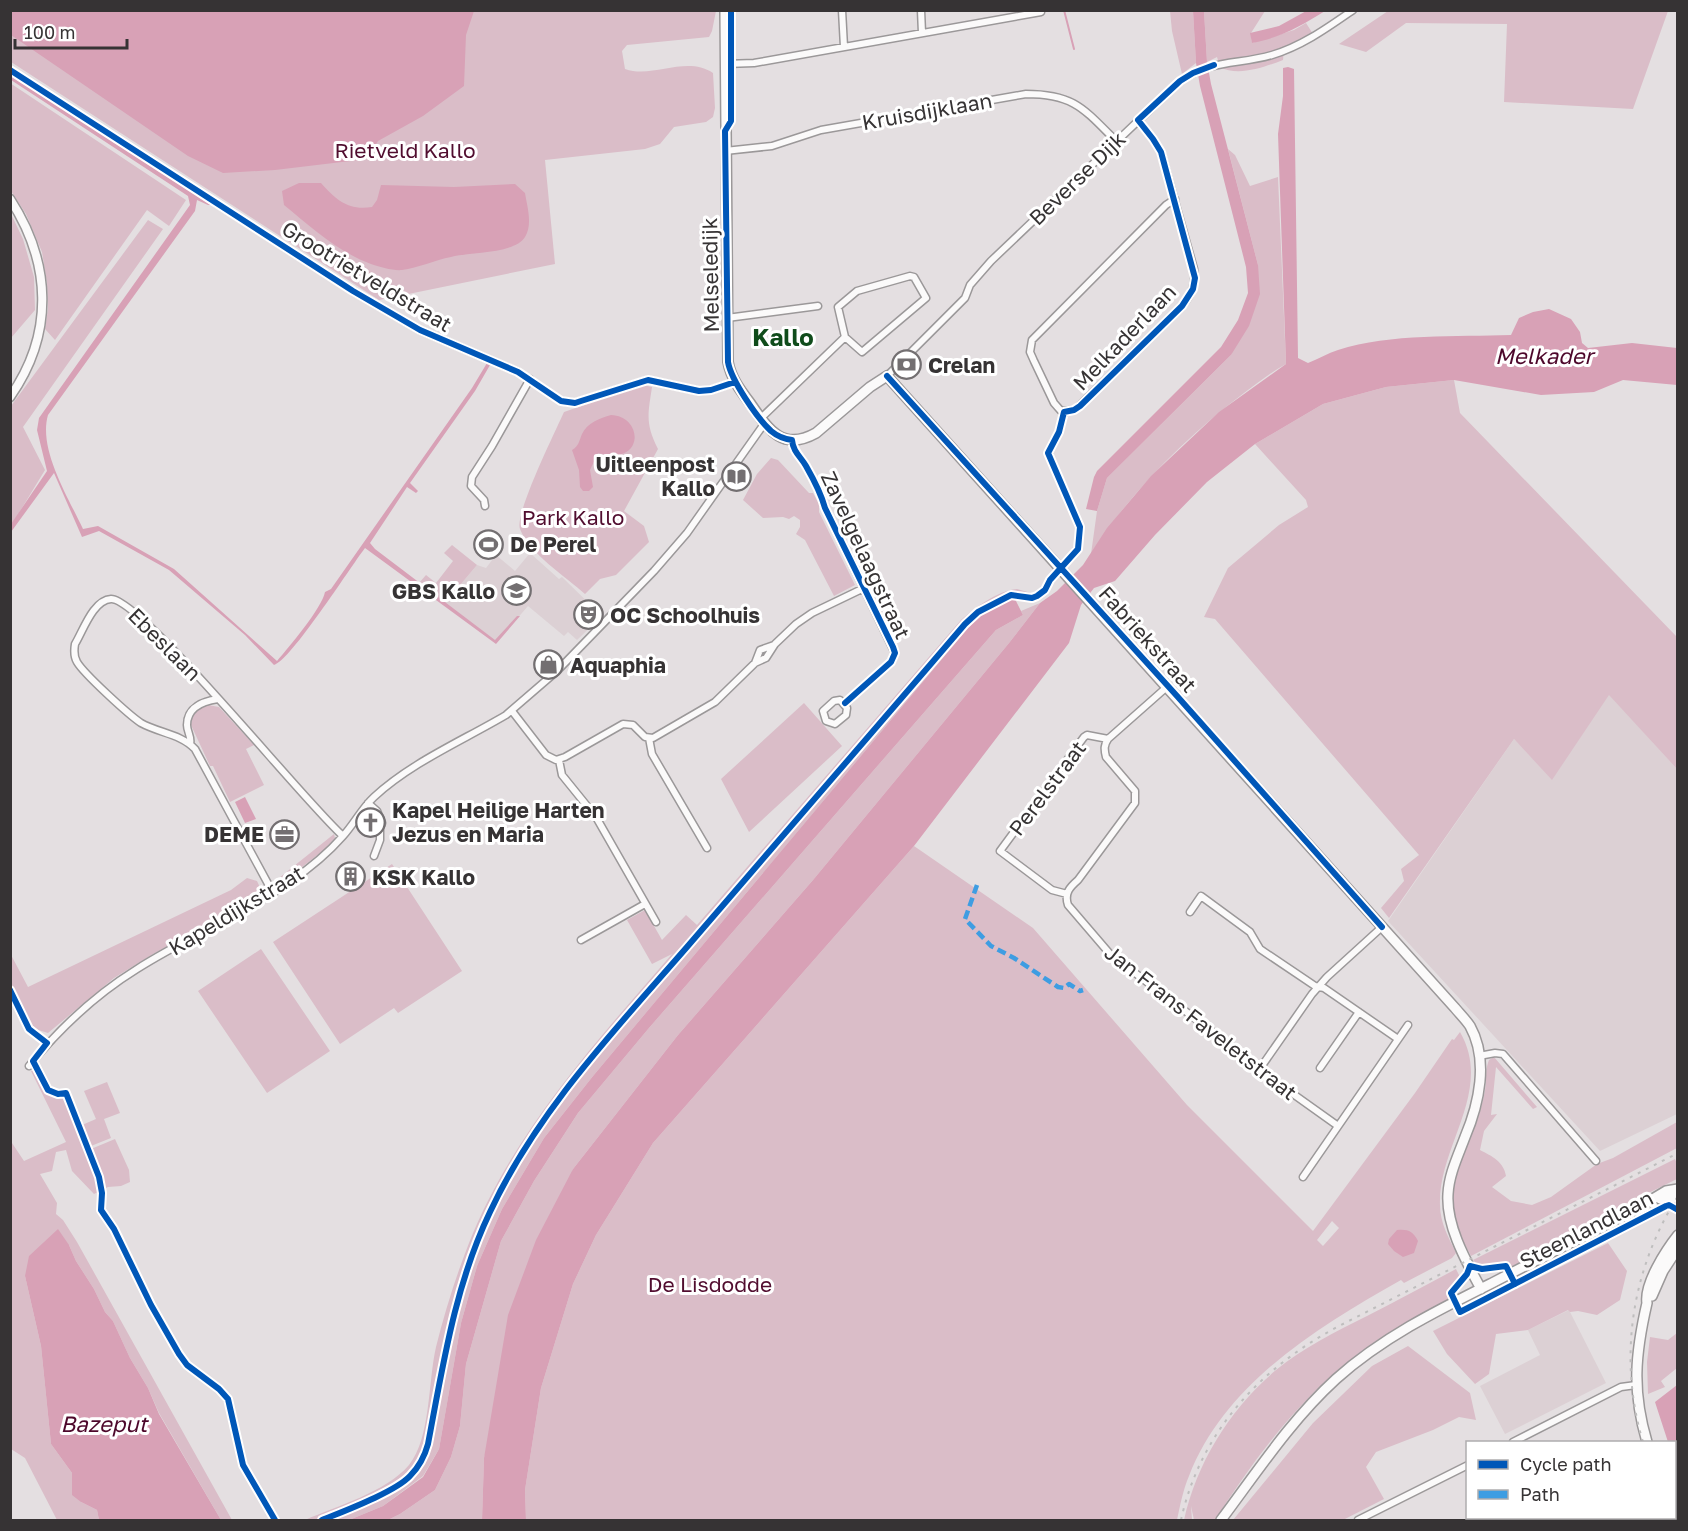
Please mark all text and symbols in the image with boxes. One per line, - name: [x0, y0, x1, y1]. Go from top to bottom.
- scale bar: [15, 12, 128, 50]
- text: 100 m: [24, 21, 75, 43]
- street label: Kruisdijklaan: [860, 87, 994, 135]
- street label: Beverse Dijk: [1023, 126, 1131, 230]
- park label: Rietveld Kallo: [334, 137, 476, 163]
- street label: Grootrietveldstraat: [277, 215, 457, 337]
- street label: Melseledijk: [696, 217, 724, 333]
- street label: Melkaderlaan: [1067, 279, 1181, 395]
- district label: Kallo: [752, 322, 814, 351]
- water label: Melkader: [1495, 342, 1597, 369]
- bank icon: Crelan: [891, 349, 923, 381]
- place label: Crelan: [928, 352, 995, 378]
- place label: Uitleenpost Kallo: [596, 451, 715, 501]
- library icon: Uitleenpost Kallo: [720, 460, 752, 492]
- street label: Zavelgelaagstraat: [816, 467, 916, 643]
- park label: Park Kallo: [522, 504, 624, 530]
- sports icon: De Perel: [473, 528, 505, 560]
- place label: De Perel: [510, 531, 596, 557]
- school or university icon: GBS Kallo: [500, 575, 532, 607]
- place label: GBS Kallo: [392, 578, 495, 604]
- street label: Fabriekstraat: [1093, 580, 1203, 698]
- theatre icon: OC Schoolhuis: [573, 599, 605, 631]
- street label: Ebeslaan: [123, 602, 207, 686]
- place label: OC Schoolhuis: [610, 602, 760, 628]
- shop icon: Aquaphia: [533, 649, 565, 681]
- place label: Aquaphia: [570, 652, 666, 678]
- street label: Perelstraat: [1003, 735, 1091, 841]
- place label: Kapel Heilige Harten Jezus en Maria: [392, 797, 604, 847]
- church icon: Kapel Heilige Harten Jezus en Maria: [355, 806, 387, 838]
- office icon: DEME: [269, 818, 301, 850]
- place label: DEME: [204, 821, 264, 847]
- street label: Kapeldijkstraat: [164, 859, 308, 961]
- building icon: KSK Kallo: [335, 861, 367, 893]
- place label: KSK Kallo: [372, 864, 475, 890]
- street label: Jan Frans Faveletstraat: [1100, 939, 1302, 1105]
- street label: Steenlandlaan: [1515, 1184, 1657, 1274]
- park label: De Lisdodde: [648, 1271, 772, 1297]
- water label: Bazeput: [61, 1410, 150, 1437]
- legend: [1466, 1441, 1676, 1519]
- text: Cycle path: [1520, 1453, 1612, 1475]
- text: Path: [1520, 1483, 1560, 1505]

